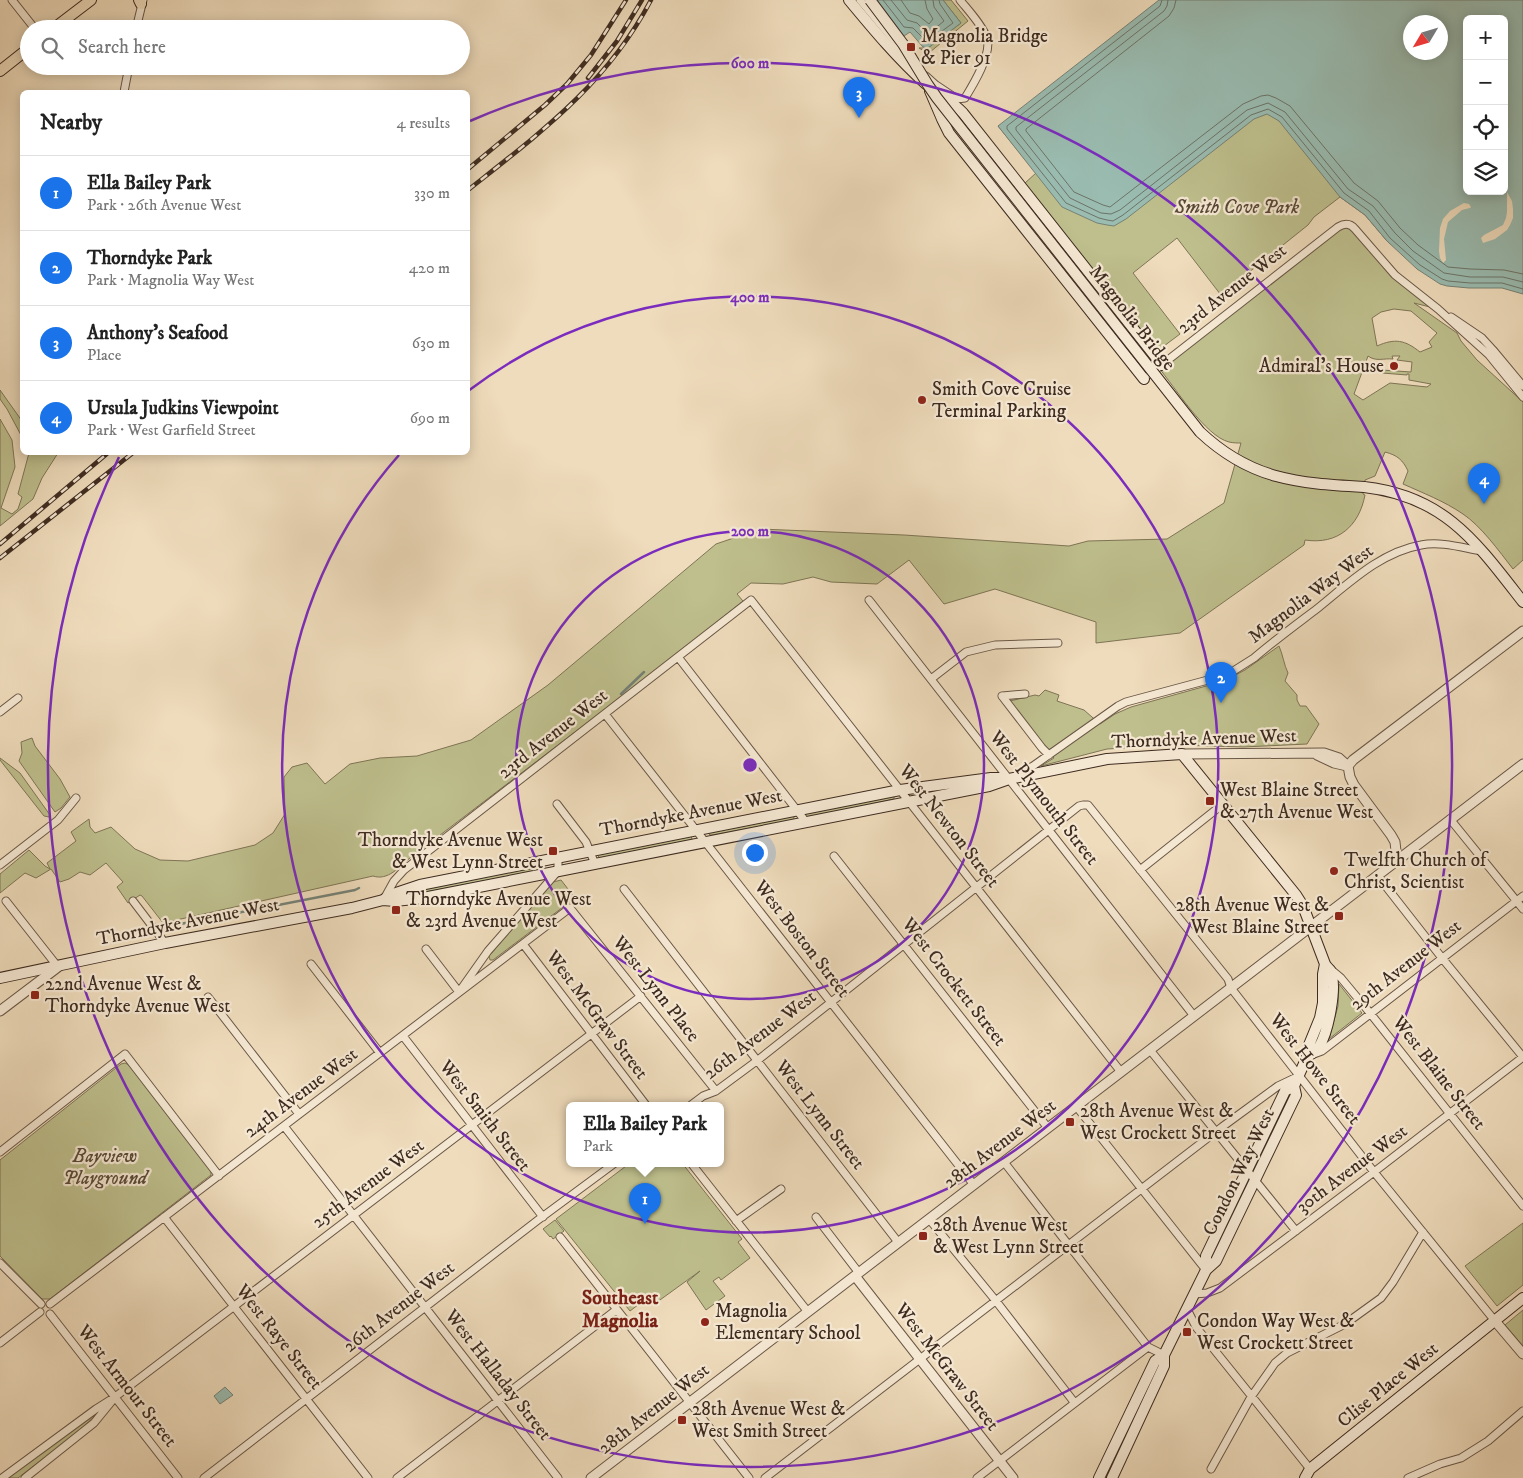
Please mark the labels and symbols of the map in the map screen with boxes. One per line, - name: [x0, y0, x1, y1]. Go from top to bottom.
- north arrow: [1403, 15, 1448, 60]
- place label: Magnolia Bridge & Pier 91: [921, 25, 1048, 70]
- marker: Magnolia Bridge & Pier 91: [905, 41, 917, 53]
- text: 600 m: [731, 54, 770, 73]
- pin: 3: [843, 77, 875, 118]
- park label: Smith Cove Park: [1174, 196, 1299, 219]
- street label: 23rd Avenue West: [1173, 239, 1291, 339]
- street label: Magnolia Bridge: [1084, 261, 1180, 375]
- text: 400 m: [729, 288, 770, 307]
- place label: Admiral's House: [1259, 355, 1384, 378]
- marker: Admiral's House: [1388, 360, 1400, 372]
- place label: Smith Cove Cruise Terminal Parking: [932, 378, 1071, 423]
- marker: Smith Cove Cruise Terminal Parking: [916, 394, 928, 406]
- pin: 4: [1468, 463, 1500, 504]
- text: 200 m: [731, 522, 770, 541]
- street label: Magnolia Way West: [1244, 540, 1378, 648]
- pin: 2: [1205, 662, 1237, 703]
- street label: 23rd Avenue West: [494, 684, 612, 784]
- street label: Thorndyke Avenue West: [1111, 724, 1297, 754]
- street label: West Plymouth Street: [984, 726, 1104, 870]
- centre of rings: [741, 756, 759, 774]
- street label: West Newton Street: [893, 759, 1004, 892]
- place label: West Blaine Street & 27th Avenue West: [1219, 779, 1373, 824]
- street label: Thorndyke Avenue West: [598, 784, 784, 842]
- marker: West Blaine Street & 27th Avenue West: [1204, 795, 1216, 807]
- place label: Thorndyke Avenue West & West Lynn Street: [358, 829, 543, 874]
- your location: [742, 840, 768, 866]
- marker: Thorndyke Avenue West & West Lynn Street: [547, 845, 559, 857]
- place label: Twelfth Church of Christ, Scientist: [1344, 849, 1489, 894]
- marker: Twelfth Church of Christ, Scientist: [1328, 865, 1340, 877]
- street label: West Boston Street: [748, 875, 855, 1002]
- place label: Thorndyke Avenue West & 23rd Avenue West: [406, 888, 591, 933]
- street label: Thorndyke Avenue West: [95, 893, 281, 951]
- place label: 28th Avenue West & West Blaine Street: [1176, 894, 1329, 939]
- marker: Thorndyke Avenue West & 23rd Avenue West: [390, 904, 402, 916]
- marker: 28th Avenue West & West Blaine Street: [1333, 910, 1345, 922]
- street label: West Crockett Street: [896, 913, 1011, 1051]
- street label: 29th Avenue West: [1346, 915, 1466, 1015]
- street label: West Lynn Place: [607, 931, 705, 1047]
- street label: West McGraw Street: [540, 945, 653, 1084]
- place label: 22nd Avenue West & Thorndyke Avenue West: [45, 973, 230, 1018]
- street label: 26th Avenue West: [699, 985, 821, 1085]
- marker: 22nd Avenue West & Thorndyke Avenue West: [29, 989, 41, 1001]
- street label: West Howe Street: [1264, 1008, 1366, 1129]
- street label: West Blaine Street: [1387, 1011, 1491, 1135]
- street label: 24th Avenue West: [240, 1043, 362, 1143]
- street label: West Smith Street: [434, 1055, 536, 1176]
- street label: West Lynn Street: [770, 1055, 870, 1174]
- street label: 28th Avenue West: [939, 1094, 1061, 1194]
- place label: 28th Avenue West & West Crockett Street: [1079, 1100, 1236, 1145]
- street label: Condon Way West: [1198, 1105, 1280, 1239]
- marker: 28th Avenue West & West Crockett Street: [1064, 1116, 1076, 1128]
- street label: 30th Avenue West: [1292, 1120, 1412, 1218]
- street label: 25th Avenue West: [307, 1134, 429, 1234]
- park label: Bayview Playground: [63, 1145, 150, 1190]
- pin: 1: [629, 1183, 661, 1224]
- place label: 28th Avenue West & West Lynn Street: [933, 1214, 1084, 1259]
- marker: 28th Avenue West & West Lynn Street: [917, 1230, 929, 1242]
- street label: 26th Avenue West: [339, 1256, 459, 1358]
- street label: West Raye Street: [230, 1279, 327, 1394]
- district label: Southeast Magnolia: [582, 1286, 659, 1334]
- street label: West McGraw Street: [889, 1298, 1004, 1435]
- place label: Magnolia Elementary School: [715, 1300, 861, 1345]
- street label: West Halladay Street: [439, 1304, 556, 1445]
- place label: Condon Way West & West Crockett Street: [1196, 1310, 1355, 1355]
- marker: Magnolia Elementary School: [699, 1316, 711, 1328]
- street label: West Armour Street: [72, 1320, 182, 1452]
- marker: Condon Way West & West Crockett Street: [1181, 1326, 1193, 1338]
- street label: Clise Place West: [1333, 1337, 1443, 1433]
- street label: 28th Avenue West: [594, 1358, 714, 1460]
- place label: 28th Avenue West & West Smith Street: [691, 1398, 846, 1443]
- marker: 28th Avenue West & West Smith Street: [676, 1414, 688, 1426]

